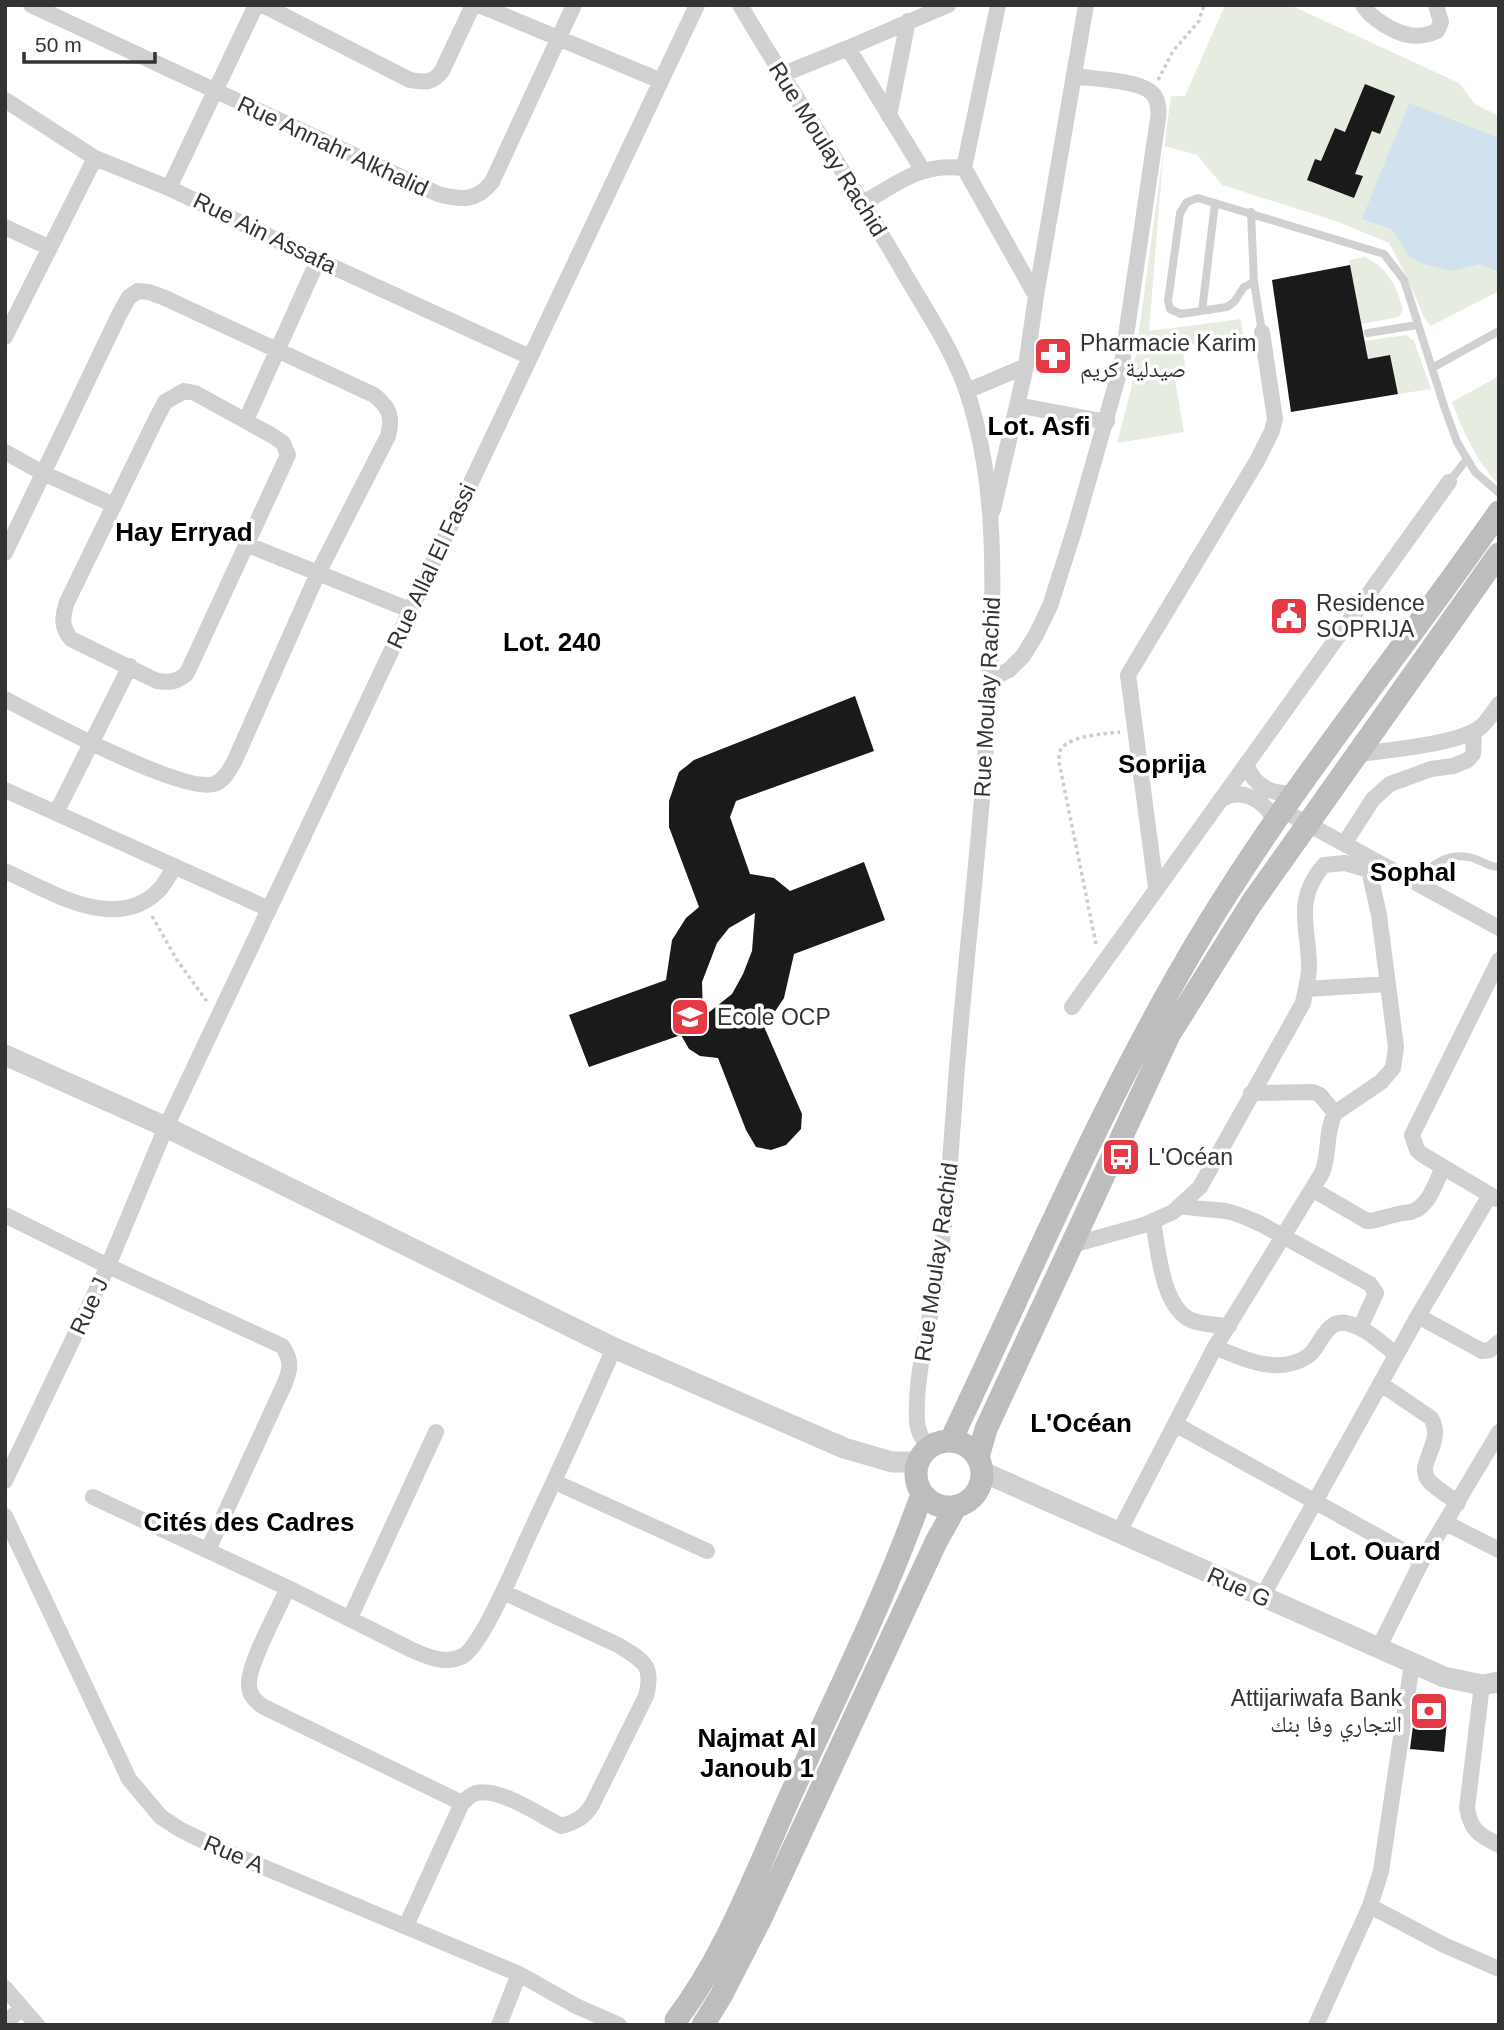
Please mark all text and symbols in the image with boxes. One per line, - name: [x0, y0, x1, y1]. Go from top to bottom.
- scale bar: [24, 21, 156, 65]
- text: 50 m: [35, 33, 82, 56]
- street label: Rue Moulay Rachid: [764, 57, 892, 241]
- street label: Rue Annahr Alkhalid: [234, 90, 432, 202]
- street label: Rue Ain Assafa: [189, 187, 341, 279]
- place label: Pharmacie Karim صيدلية كريم: [1080, 330, 1256, 385]
- pharmacy icon: Pharmacie Karim صيدلية كريم: [1032, 335, 1074, 377]
- district label: Lot. Asfi: [987, 411, 1091, 441]
- street label: Rue Allal El Fassi: [381, 479, 481, 653]
- district label: Hay Erryad: [115, 517, 253, 547]
- place label: Residence SOPRIJA: [1316, 590, 1425, 642]
- public building icon: Residence SOPRIJA: [1268, 595, 1310, 637]
- street label: Rue Moulay Rachid: [969, 596, 1005, 798]
- district label: Lot. 240: [503, 627, 601, 657]
- district label: Soprija: [1118, 749, 1207, 779]
- district label: Sophal: [1370, 857, 1456, 887]
- school or university icon: Ecole OCP: [669, 996, 711, 1038]
- place label: Ecole OCP: [717, 1004, 831, 1030]
- bus stop icon: L'Océan: [1100, 1136, 1142, 1178]
- place label: L'Océan: [1148, 1144, 1233, 1170]
- street label: Rue Moulay Rachid: [909, 1161, 963, 1363]
- street label: Rue J: [65, 1273, 113, 1339]
- district label: L'Océan: [1030, 1408, 1132, 1438]
- district label: Cités des Cadres: [144, 1507, 354, 1537]
- district label: Lot. Ouard: [1309, 1536, 1441, 1566]
- street label: Rue G: [1203, 1562, 1275, 1612]
- place label: Attijariwafa Bank التجاري وفا بنك: [1231, 1685, 1402, 1743]
- bank icon: Attijariwafa Bank التجاري وفا بنك: [1408, 1690, 1450, 1732]
- district label: Najmat Al Janoub 1: [698, 1723, 816, 1783]
- street label: Rue A: [200, 1830, 269, 1878]

